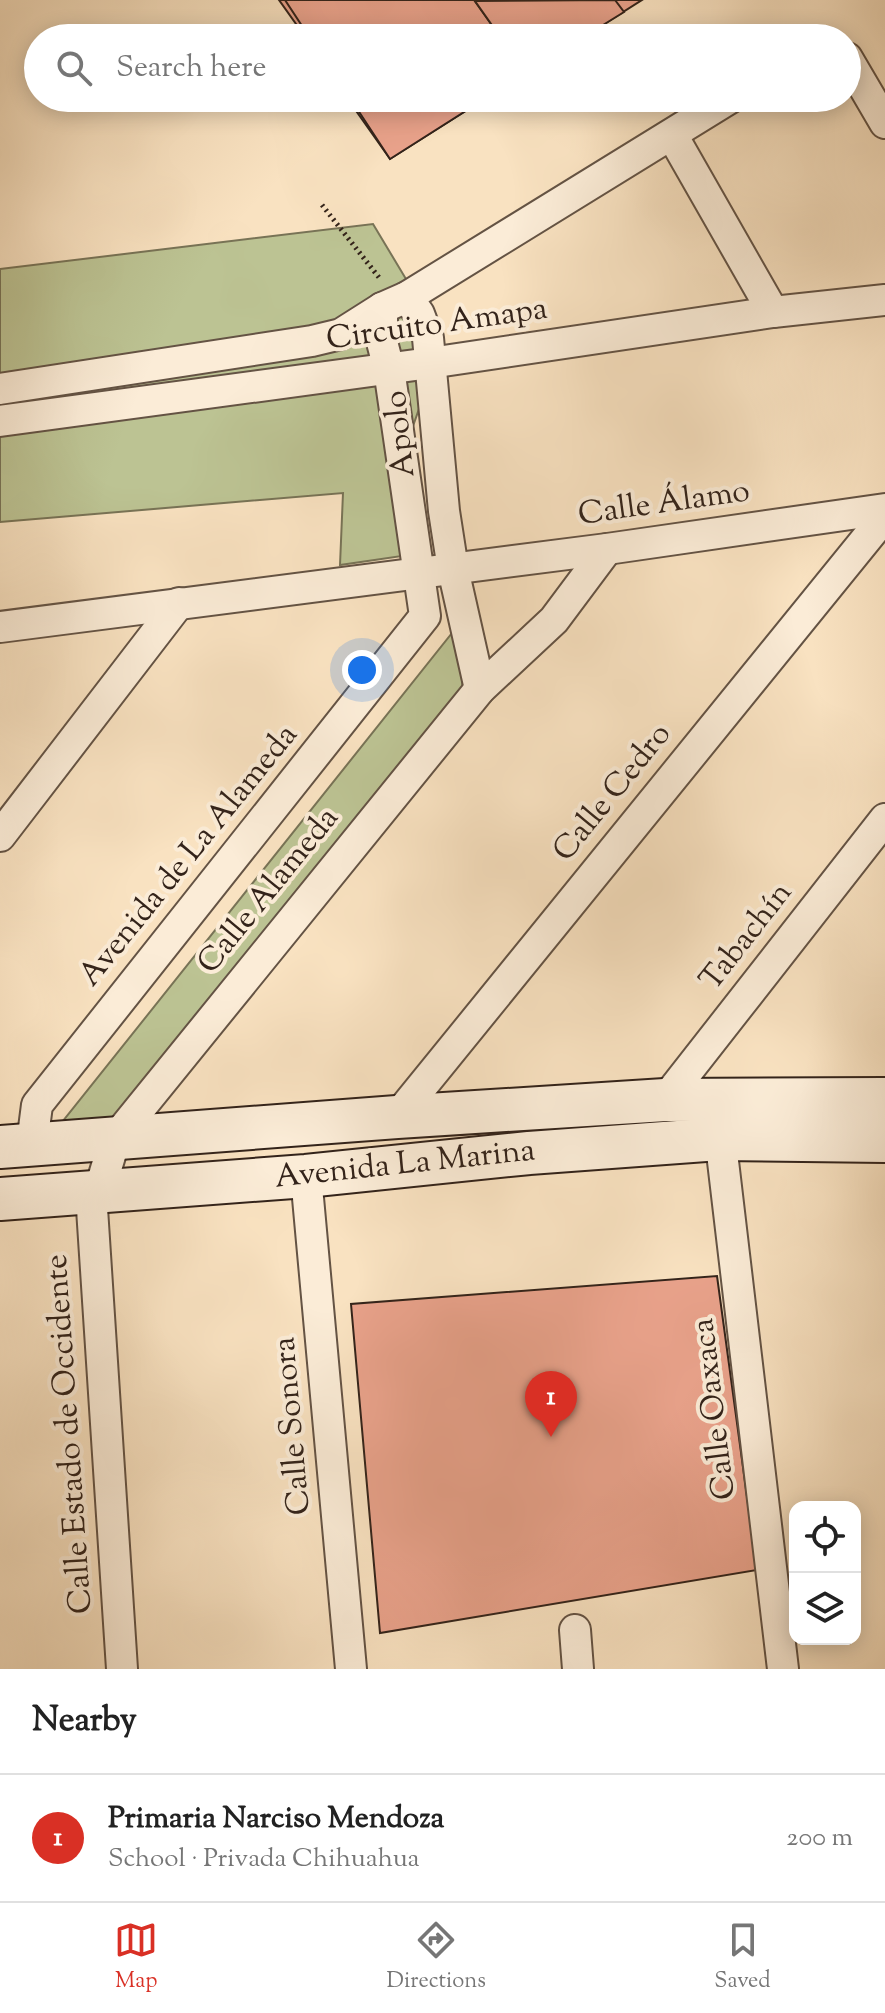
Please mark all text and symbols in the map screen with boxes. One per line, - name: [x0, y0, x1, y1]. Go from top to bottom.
- search box: [24, 24, 861, 112]
- icon: search: [52, 46, 96, 90]
- text: Search here: [116, 47, 266, 90]
- street label: Circuito Amapa: [324, 287, 551, 363]
- street label: Apolo: [374, 388, 428, 480]
- street label: Calle Álamo: [575, 469, 753, 539]
- your location: [342, 650, 382, 690]
- street label: Calle Cedro: [543, 714, 683, 872]
- street label: Avenida de La Alameda: [68, 715, 310, 997]
- street label: Calle Alameda: [187, 797, 351, 984]
- street label: Tabachín: [690, 873, 804, 1001]
- street label: Avenida La Marina: [272, 1128, 538, 1202]
- street label: Calle Estado de Occidente: [34, 1253, 106, 1615]
- street label: Calle Oaxaca: [681, 1315, 749, 1502]
- street label: Calle Sonora: [262, 1335, 324, 1517]
- pin: 1: [525, 1371, 577, 1437]
- map controls: [789, 1501, 861, 1645]
- button: locate: [789, 1501, 861, 1573]
- button: layers: [789, 1573, 861, 1645]
- text: Nearby: [32, 1697, 137, 1746]
- text: Primaria Narciso Mendoza: [108, 1798, 444, 1841]
- text: 1: [54, 1820, 62, 1857]
- text: 200 m: [786, 1820, 853, 1857]
- text: School · Privada Chihuahua: [108, 1841, 420, 1878]
- tab: Map: [114, 1918, 158, 1998]
- tab: Directions: [387, 1918, 486, 1998]
- tab: Saved: [714, 1918, 771, 1998]

